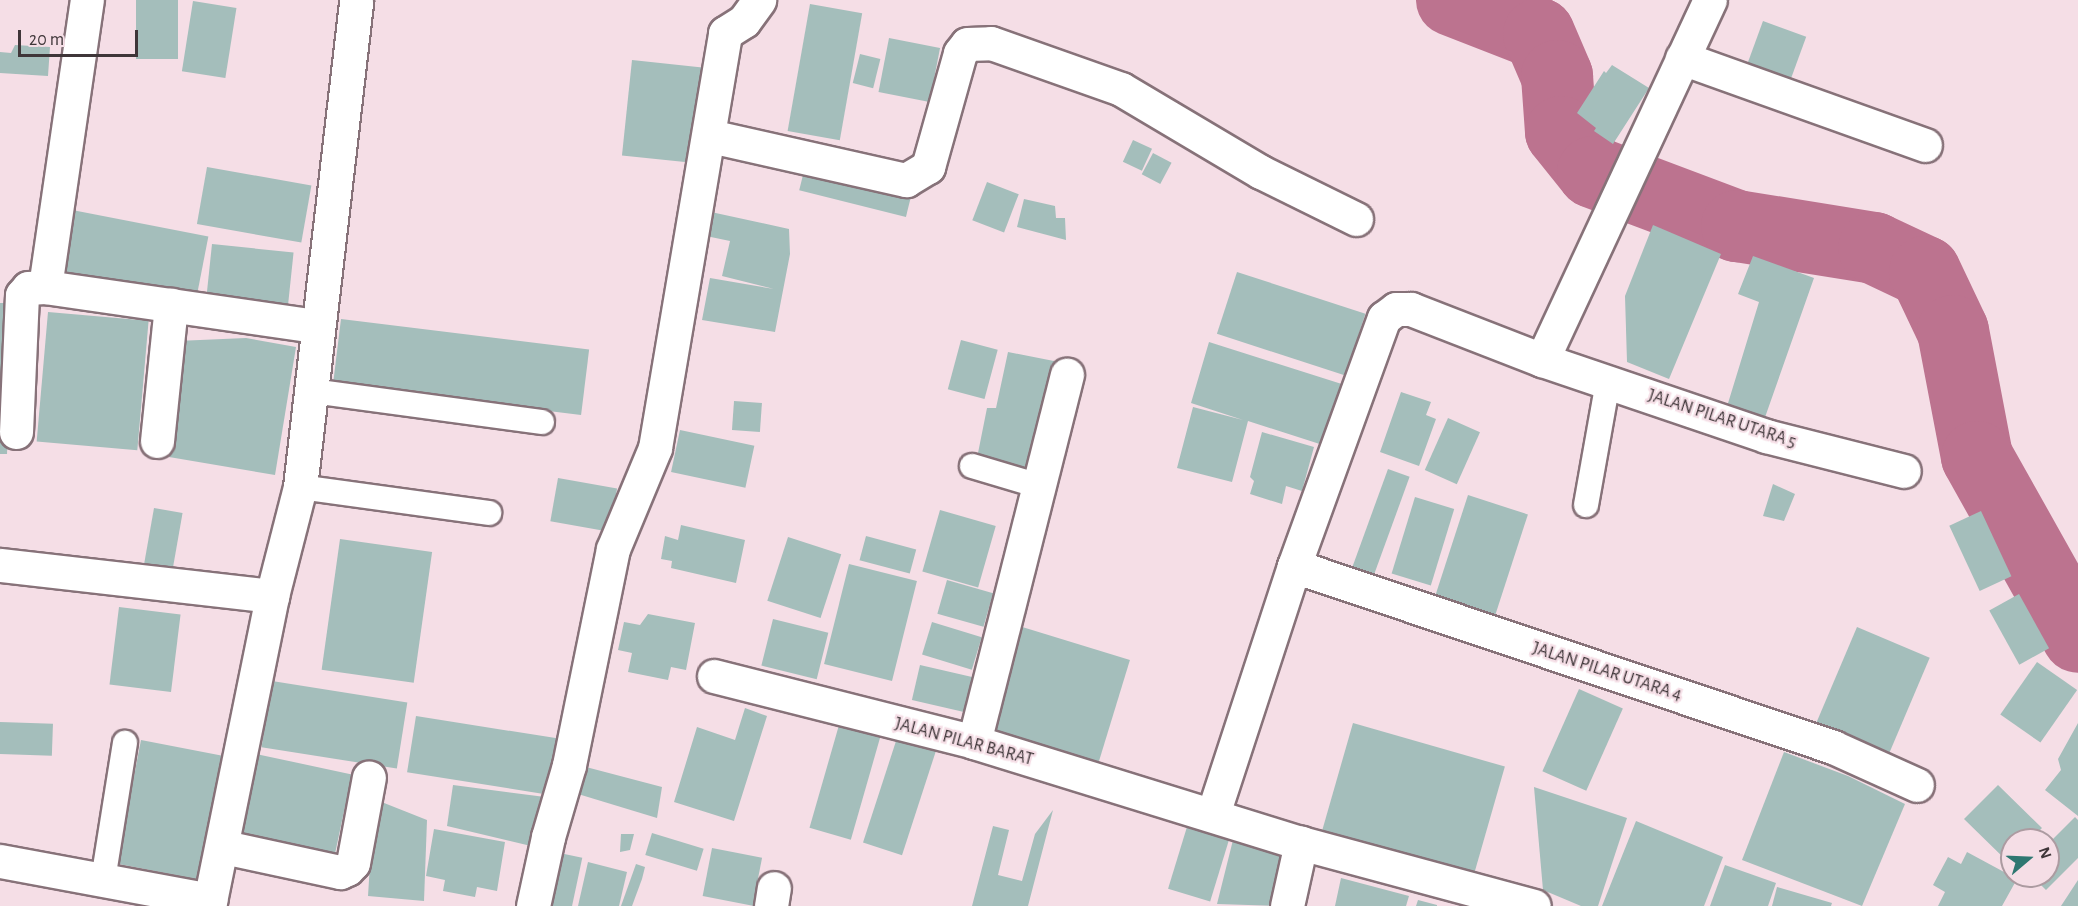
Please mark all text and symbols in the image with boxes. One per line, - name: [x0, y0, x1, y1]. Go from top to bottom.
- scale bar: [21, 18, 141, 56]
- text: 20 m: [29, 31, 64, 49]
- street label: JALAN PILAR UTARA 5: [1645, 385, 1799, 453]
- street label: JALAN PILAR UTARA 4: [1530, 638, 1684, 706]
- street label: JALAN PILAR BARAT: [892, 713, 1036, 771]
- north arrow: [2000, 828, 2060, 888]
- text: N: [2036, 845, 2055, 861]

